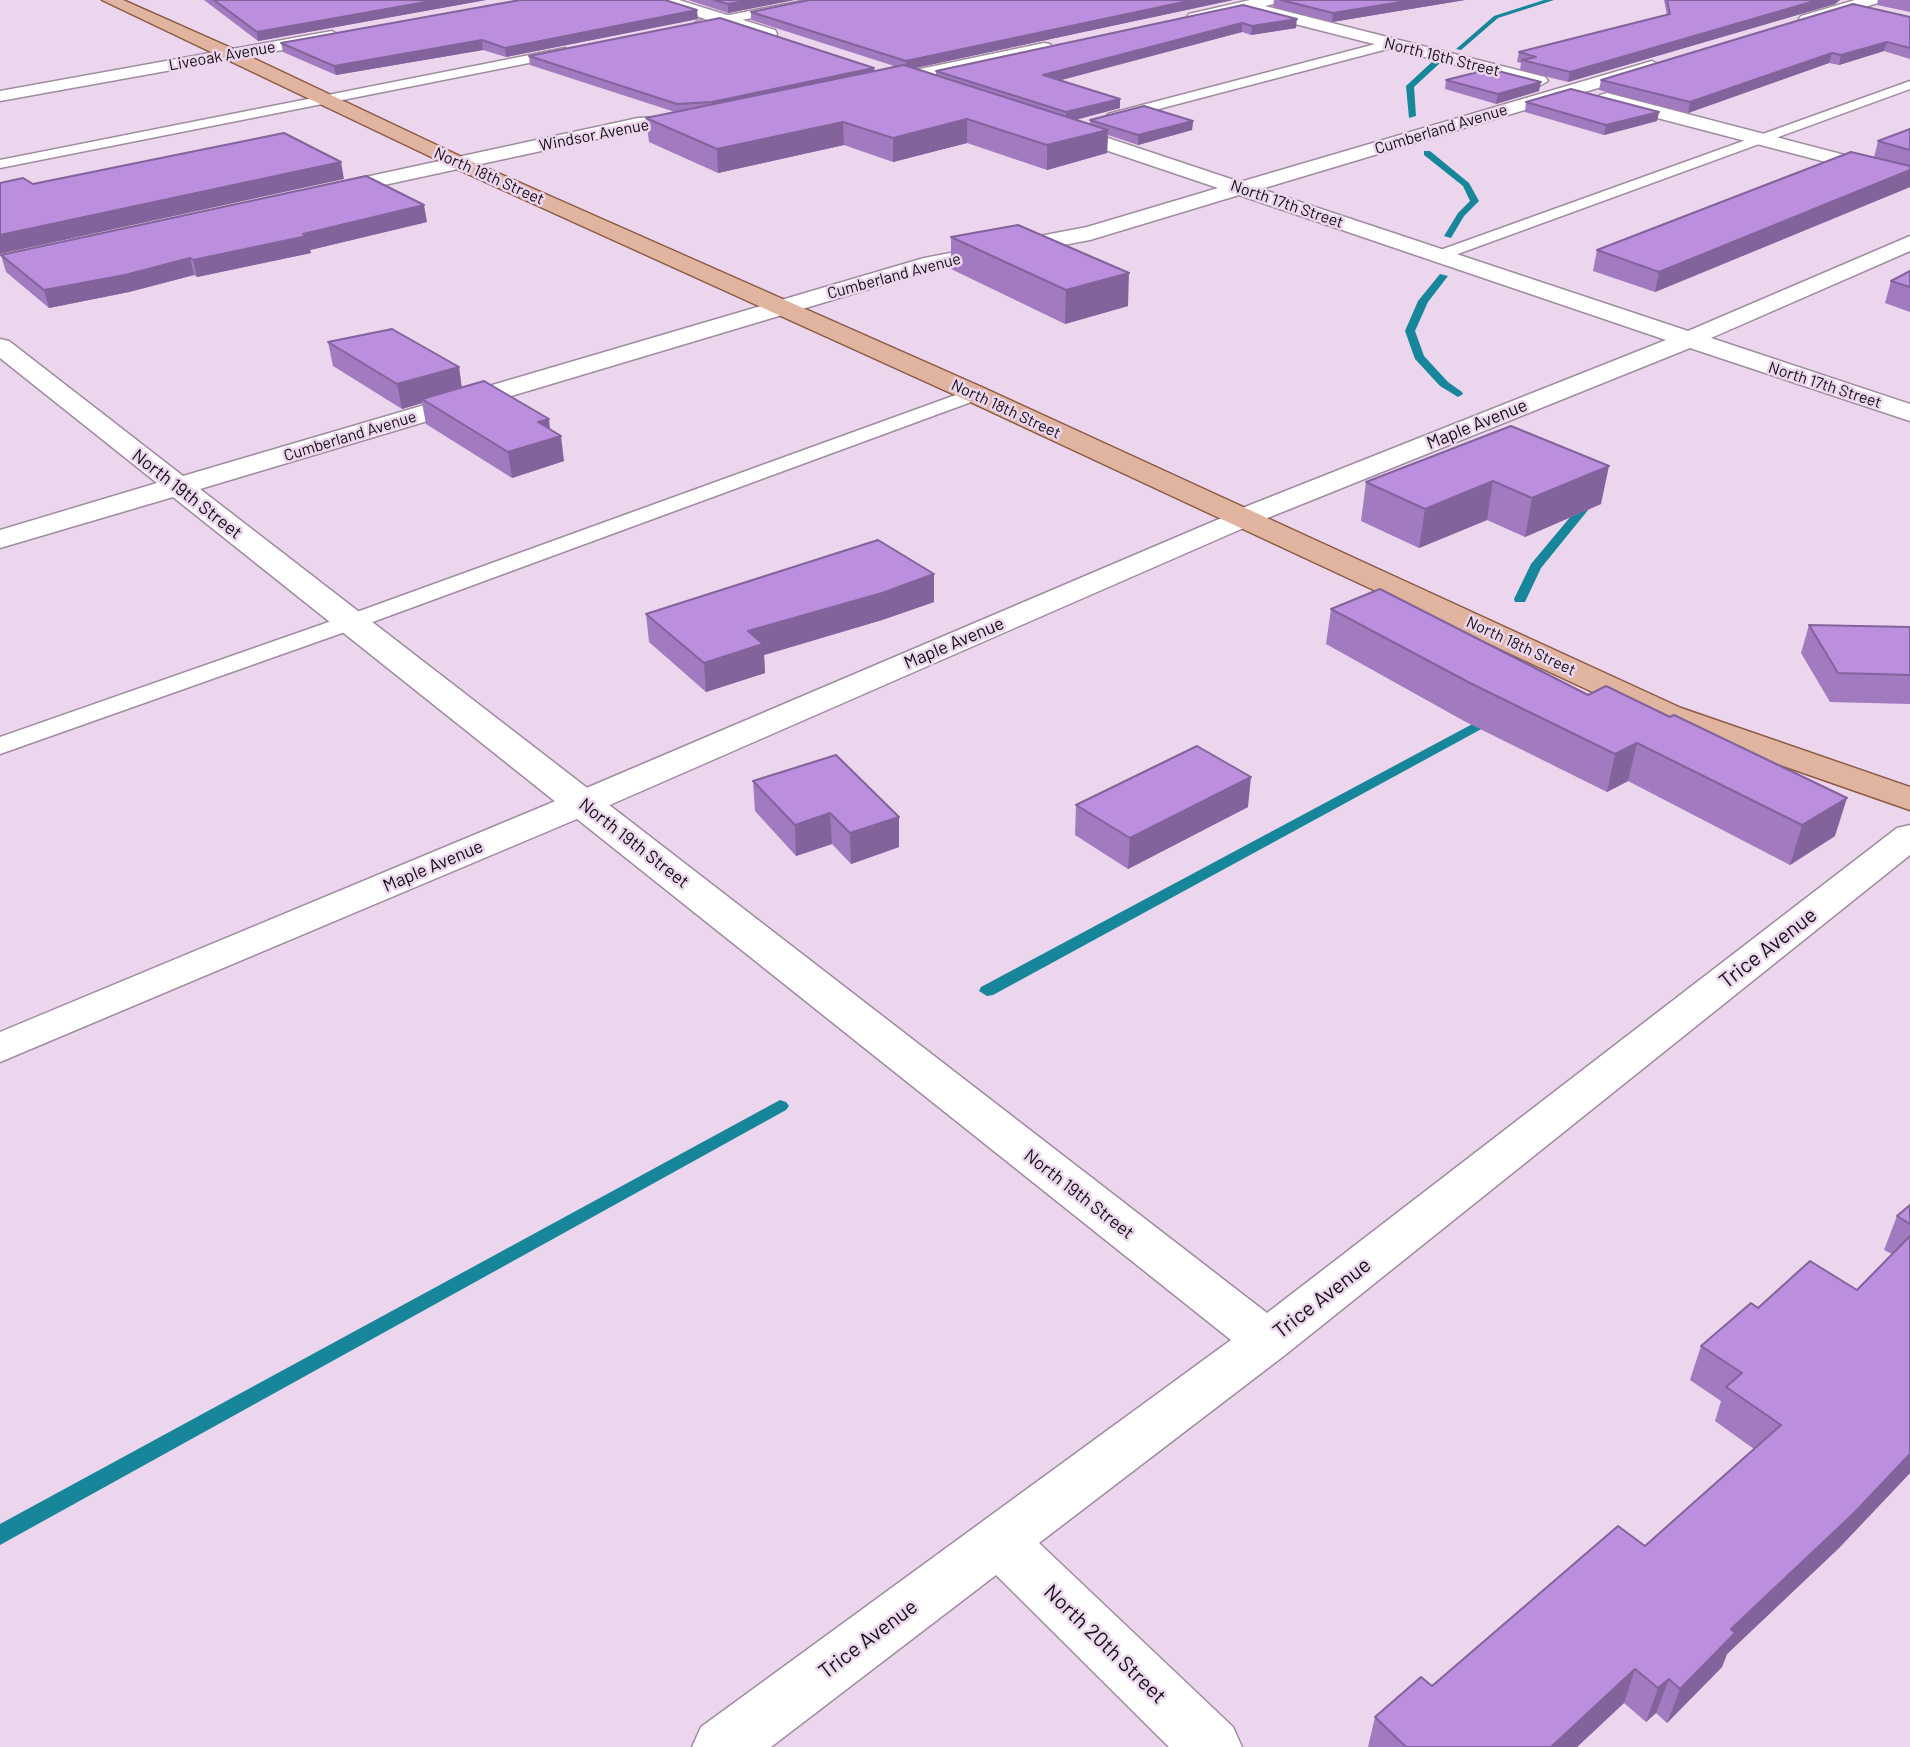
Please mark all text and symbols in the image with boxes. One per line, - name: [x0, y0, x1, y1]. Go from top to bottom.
- street label: North 16th Street: [1382, 33, 1502, 81]
- street label: Liveoak Avenue: [167, 37, 277, 75]
- street label: Cumberland Avenue: [1372, 100, 1510, 158]
- street label: Windsor Avenue: [537, 115, 651, 155]
- street label: North 18th Street: [431, 143, 547, 209]
- street label: North 17th Street: [1228, 176, 1346, 232]
- street label: Cumberland Avenue: [825, 249, 963, 303]
- street label: North 17th Street: [1766, 358, 1884, 412]
- street label: North 18th Street: [948, 375, 1064, 443]
- street label: Maple Avenue: [1424, 394, 1530, 454]
- street label: Cumberland Avenue: [281, 407, 419, 465]
- street label: North 19th Street: [128, 444, 246, 544]
- street label: Maple Avenue: [901, 612, 1007, 674]
- street label: North 18th Street: [1463, 612, 1579, 680]
- street label: North 19th Street: [575, 793, 693, 893]
- street label: Maple Avenue: [380, 835, 486, 897]
- street label: Trice Avenue: [1714, 902, 1822, 994]
- street label: North 19th Street: [1020, 1144, 1138, 1244]
- street label: Trice Avenue: [1268, 1252, 1376, 1344]
- street label: North 20th Street: [1039, 1579, 1171, 1709]
- street label: Trice Avenue: [814, 1594, 922, 1684]

